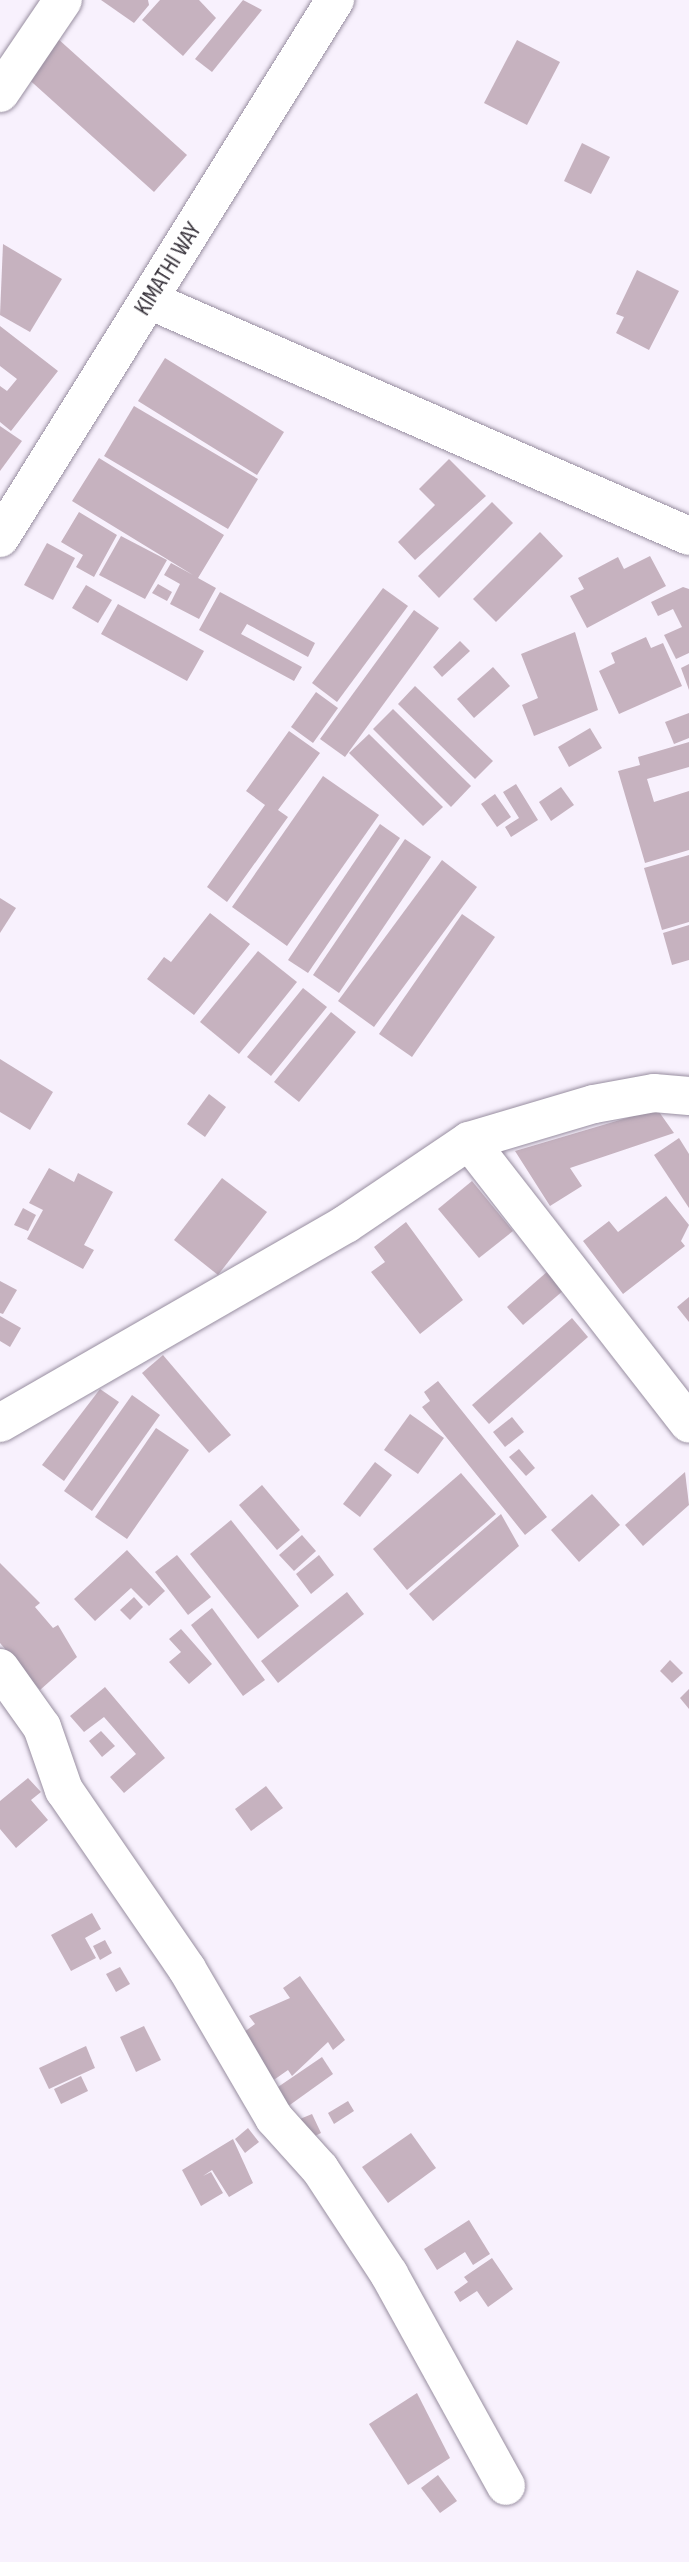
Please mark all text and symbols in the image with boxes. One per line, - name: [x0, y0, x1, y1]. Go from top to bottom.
- street label: KIMATHI WAY: [128, 217, 208, 321]

